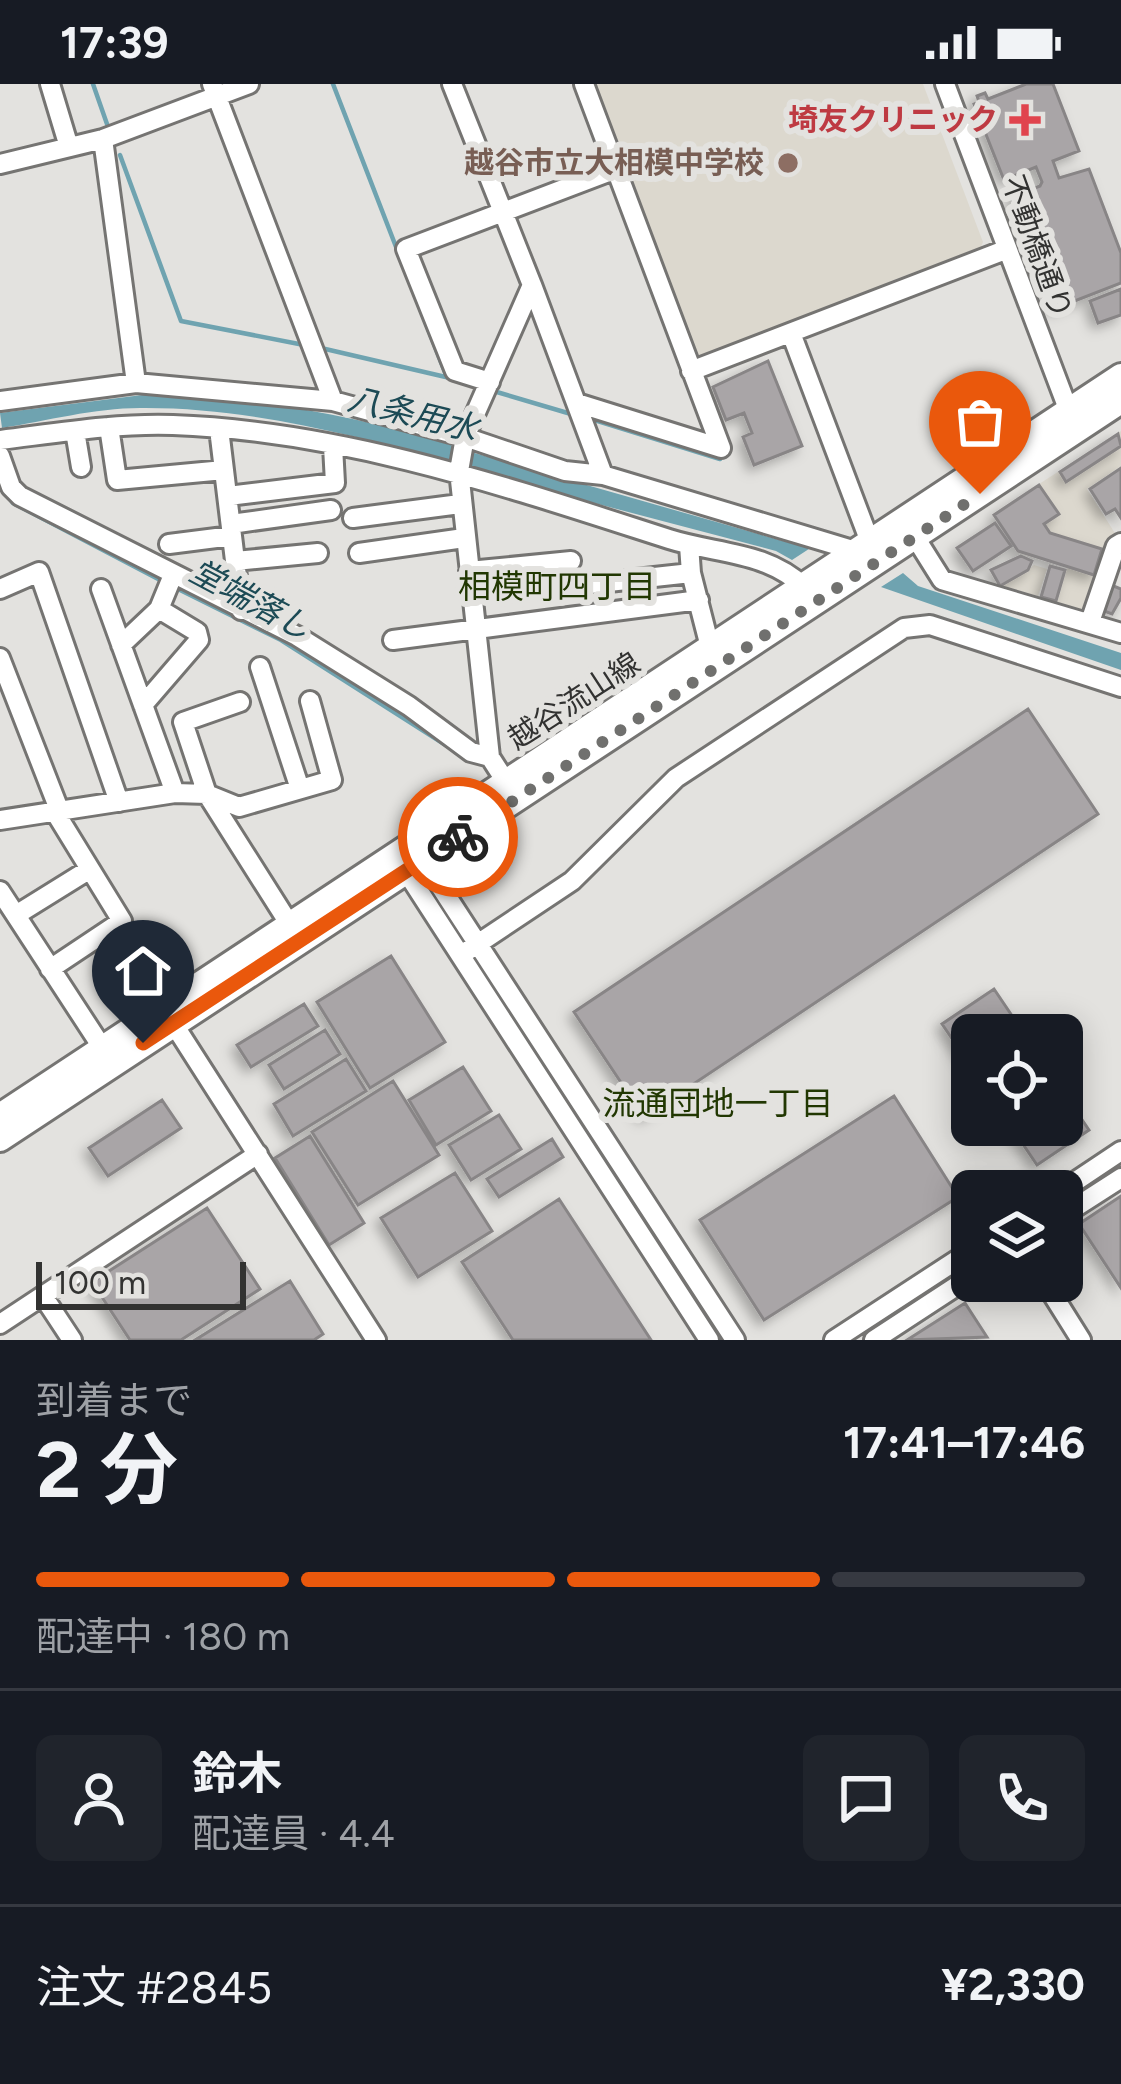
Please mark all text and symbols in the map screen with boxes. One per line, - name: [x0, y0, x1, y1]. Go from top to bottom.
- text: 17:39: [60, 15, 169, 69]
- place label: 埼友クリニック: [788, 101, 998, 138]
- marker: 埼友クリニック: [1009, 104, 1041, 136]
- place label: 越谷市立大相模中学校: [464, 144, 764, 181]
- marker: 越谷市立大相模中学校: [775, 150, 801, 176]
- street label: 不動橋通り: [994, 170, 1081, 324]
- pin: [929, 371, 1031, 494]
- water label: 八条用水: [344, 379, 485, 449]
- icon: bag: [947, 389, 1013, 455]
- water label: 堂端落し: [183, 551, 318, 648]
- district label: 相模町四丁目: [458, 567, 656, 606]
- street label: 越谷流山線: [501, 644, 647, 757]
- courier: [398, 777, 518, 897]
- icon: bike: [425, 804, 491, 870]
- pin: [92, 920, 194, 1043]
- icon: home: [110, 938, 176, 1004]
- map controls: [951, 1014, 1083, 1302]
- button: locate: [951, 1014, 1083, 1146]
- district label: 流通団地一丁目: [603, 1084, 834, 1123]
- button: layers: [951, 1170, 1083, 1302]
- scale bar: [36, 1256, 246, 1309]
- text: 100 m: [54, 1263, 146, 1302]
- text: 到着まで: [36, 1377, 192, 1424]
- text: 17:41–17:46: [843, 1415, 1085, 1469]
- text: 2 分: [36, 1423, 178, 1517]
- text: 配達中 · 180 m: [36, 1613, 290, 1660]
- button: person: [36, 1735, 162, 1861]
- button: chat: [803, 1735, 929, 1861]
- button: phone: [959, 1735, 1085, 1861]
- text: 鈴木: [192, 1746, 282, 1800]
- text: 配達員 · 4.4: [192, 1810, 395, 1857]
- text: ¥2,330: [941, 1957, 1085, 2011]
- text: 注文 #2845: [36, 1960, 272, 2014]

